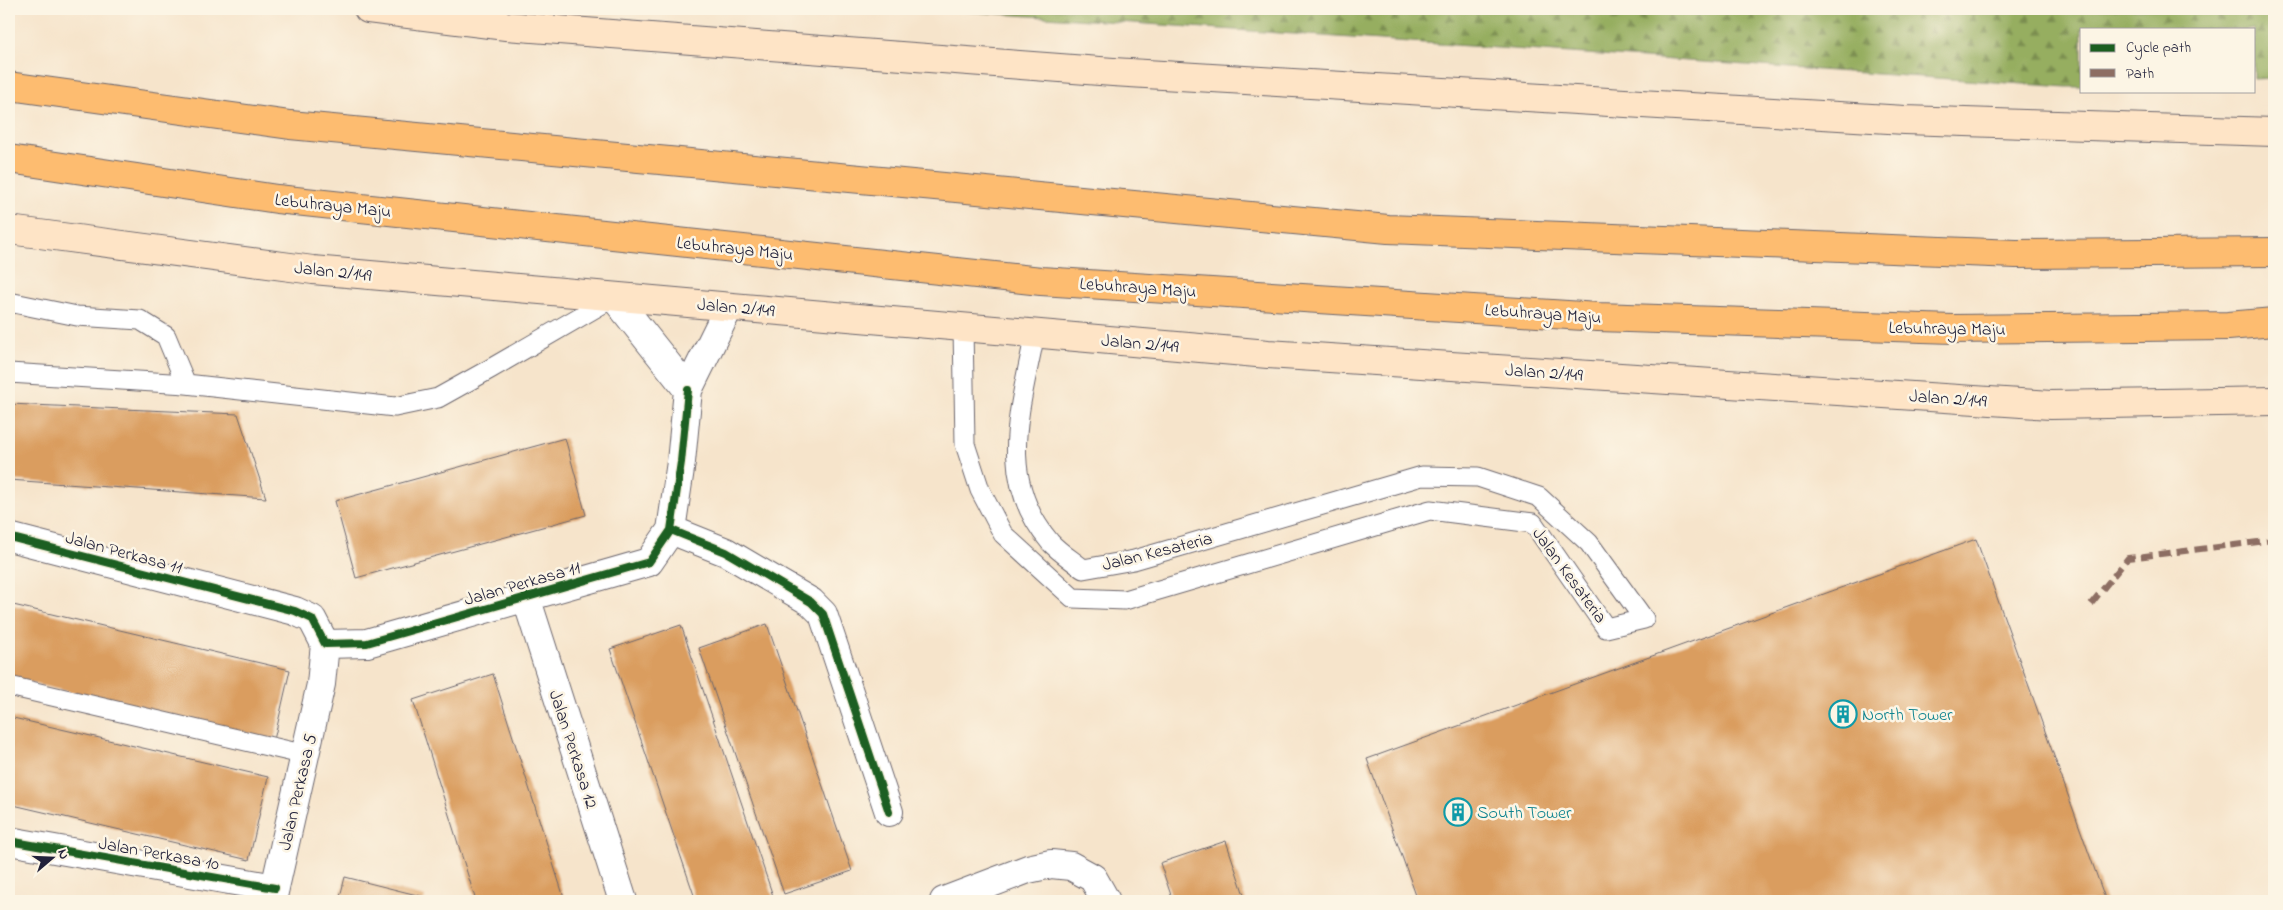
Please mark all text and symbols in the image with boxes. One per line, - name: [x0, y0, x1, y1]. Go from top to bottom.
- legend: [2080, 28, 2256, 92]
- text: Cycle path: [2126, 37, 2191, 60]
- text: Path: [2126, 63, 2154, 85]
- street label: Lebuhraya Maju: [273, 188, 392, 226]
- street label: Lebuhraya Maju: [675, 231, 794, 269]
- street label: Jalan 2/149: [293, 256, 373, 290]
- street label: Lebuhraya Maju: [1079, 272, 1197, 306]
- street label: Jalan 2/149: [696, 293, 776, 325]
- street label: Lebuhraya Maju: [1484, 298, 1602, 332]
- street label: Lebuhraya Maju: [1888, 316, 2006, 344]
- street label: Jalan 2/149: [1100, 329, 1180, 361]
- street label: Jalan 2/149: [1504, 358, 1584, 390]
- street label: Jalan 2/149: [1908, 384, 1988, 416]
- street label: Jalan Kesateria: [1525, 523, 1612, 630]
- street label: Jalan Perkasa 11: [62, 526, 185, 582]
- street label: Jalan Kesateria: [1100, 527, 1215, 579]
- street label: Jalan Perkasa 11: [461, 556, 584, 614]
- street label: Jalan Perkasa 12: [541, 687, 604, 812]
- building icon: North Tower: [1828, 699, 1858, 729]
- place label: North Tower: [1862, 703, 1953, 729]
- street label: Jalan Perkasa 5: [273, 732, 325, 853]
- building icon: South Tower: [1443, 797, 1473, 827]
- place label: South Tower: [1477, 801, 1572, 827]
- north arrow: [28, 832, 78, 882]
- street label: Jalan Perkasa 10: [96, 832, 221, 878]
- text: N: [51, 846, 74, 862]

